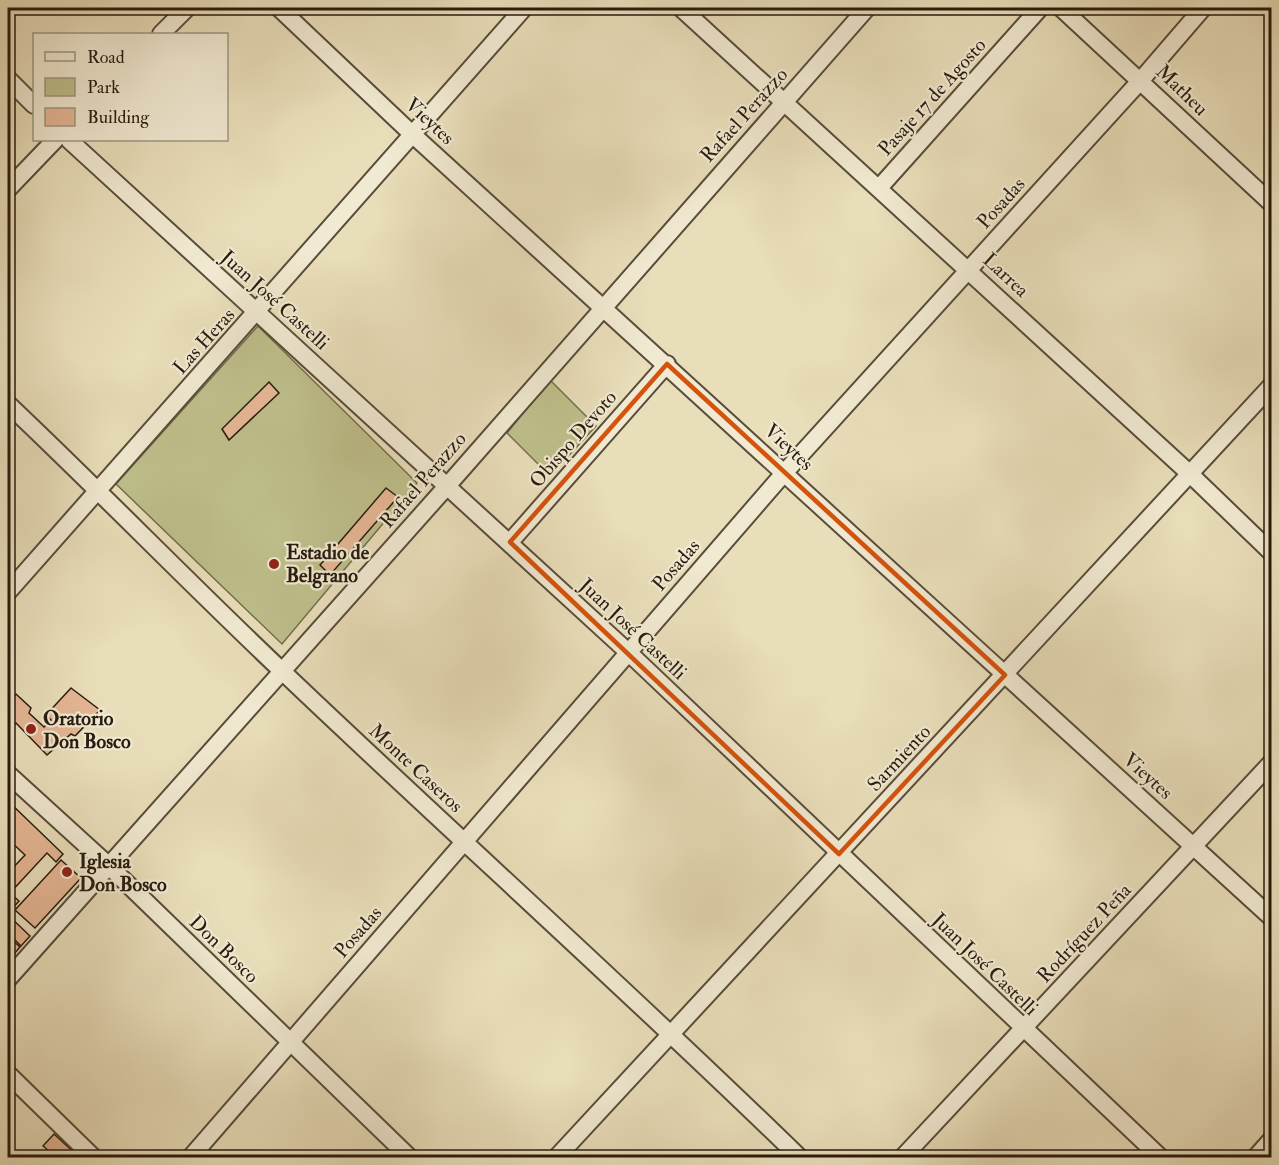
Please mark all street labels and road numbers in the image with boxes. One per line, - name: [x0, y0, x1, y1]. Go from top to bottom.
- street label: Pasaje 17 de Agosto: [873, 33, 991, 161]
- street label: Matheu: [1151, 59, 1213, 121]
- street label: Rafael Perazzo: [695, 62, 793, 168]
- street label: Vieytes: [400, 92, 460, 150]
- street label: Posadas: [971, 172, 1031, 234]
- street label: Juan José Castelli: [215, 244, 334, 355]
- street label: Larrea: [978, 247, 1035, 303]
- street label: Las Heras: [168, 302, 240, 379]
- street label: Obispo Devoto: [524, 385, 623, 493]
- street label: Vieytes: [759, 418, 819, 476]
- street label: Rafael Perazzo: [374, 427, 472, 533]
- street label: Posadas: [647, 534, 705, 596]
- street label: Juan José Castelli: [573, 572, 692, 685]
- street label: Monte Caseros: [364, 718, 468, 818]
- street label: Sarmiento: [862, 719, 936, 797]
- street label: Vieytes: [1118, 747, 1178, 805]
- street label: Rodríguez Peña: [1032, 877, 1137, 988]
- street label: Posadas: [329, 901, 387, 963]
- street label: Juan José Castelli: [926, 907, 1043, 1021]
- street label: Don Bosco: [184, 910, 264, 988]

